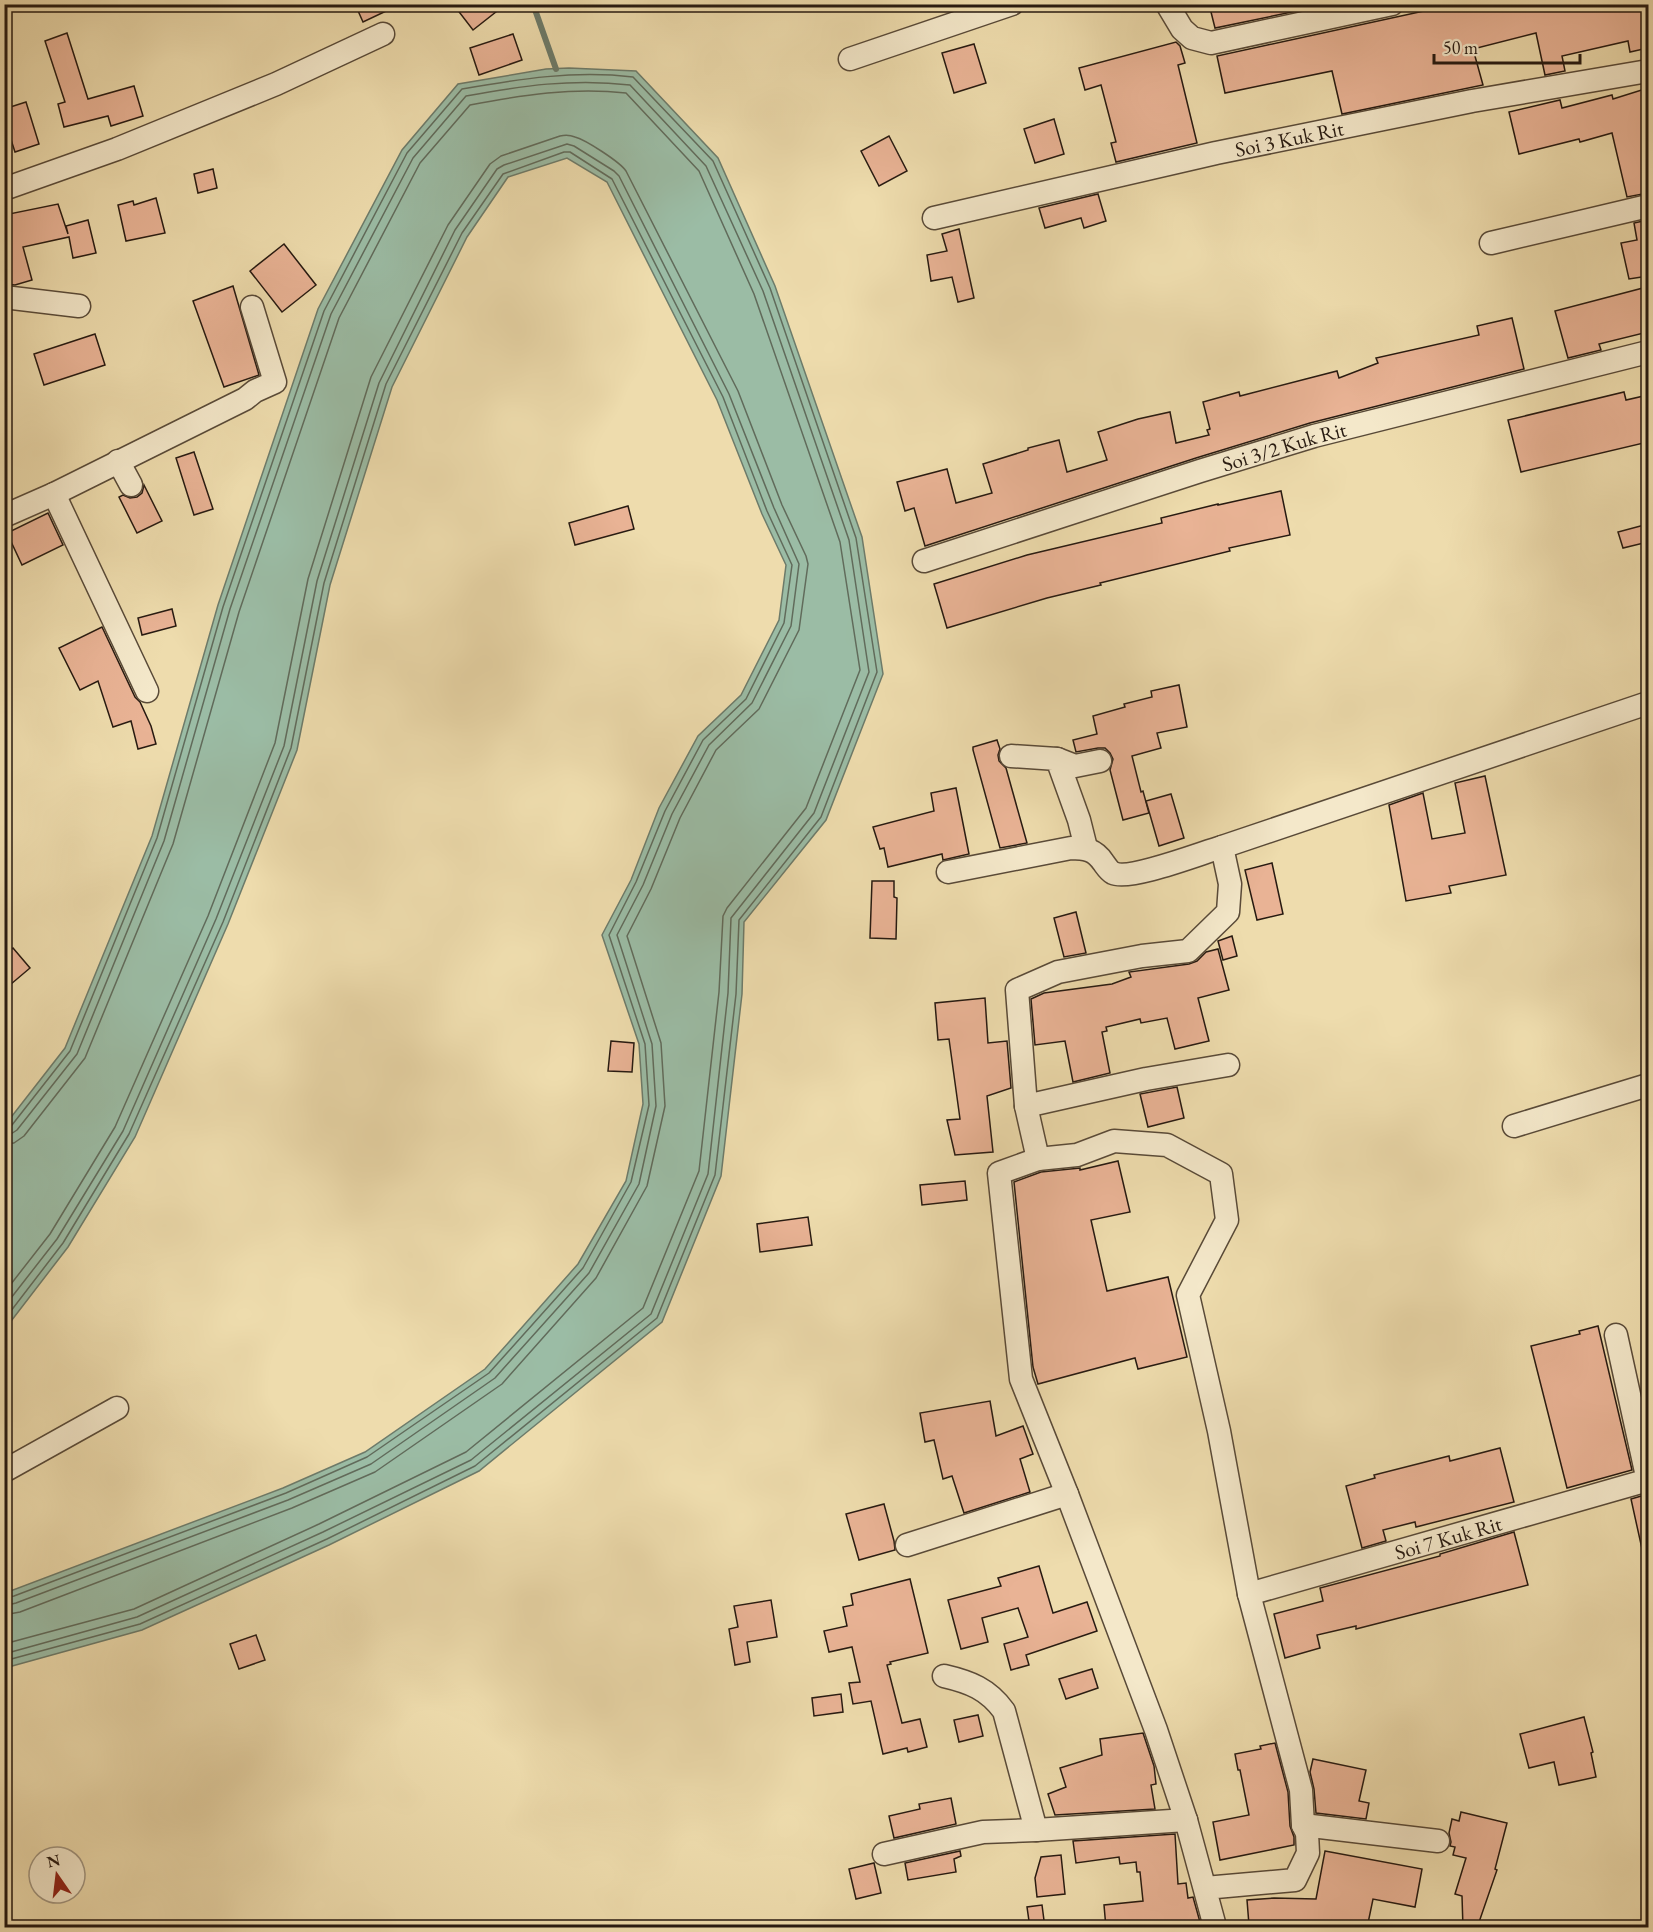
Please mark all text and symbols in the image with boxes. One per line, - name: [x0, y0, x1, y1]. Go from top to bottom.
- scale bar: [1434, 27, 1580, 65]
- text: 50 m: [1443, 36, 1478, 59]
- street label: Soi 3 Kuk Rit: [1233, 114, 1346, 162]
- street label: Soi 3/2 Kuk Rit: [1218, 415, 1349, 477]
- street label: Soi 7 Kuk Rit: [1391, 1509, 1505, 1565]
- north arrow: [27, 1845, 87, 1905]
- text: N: [45, 1849, 62, 1873]

